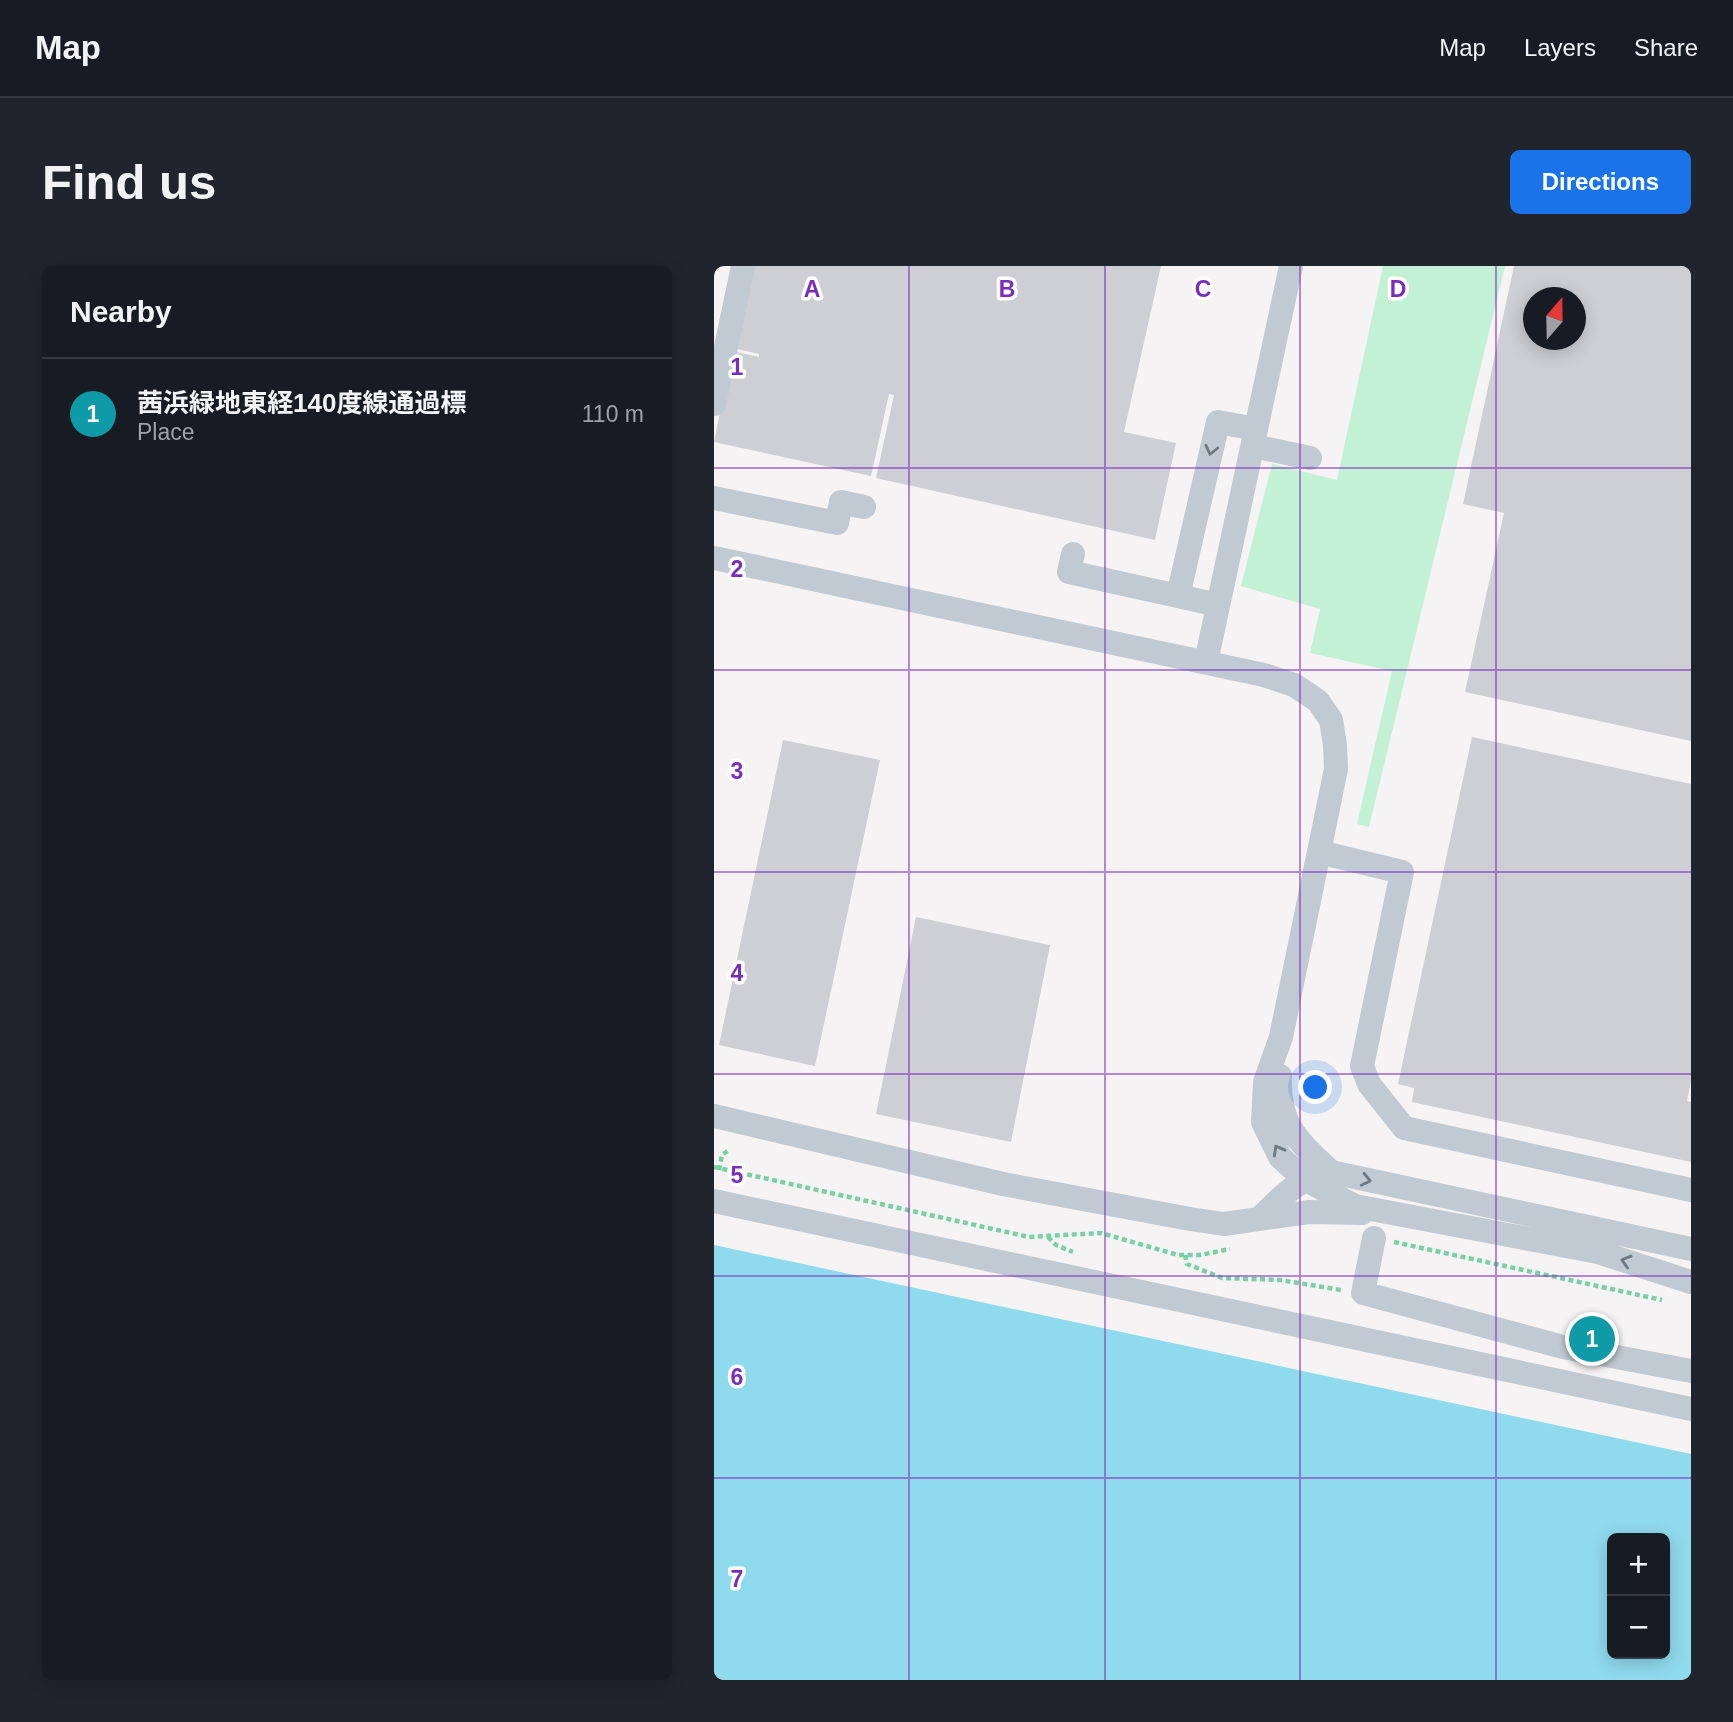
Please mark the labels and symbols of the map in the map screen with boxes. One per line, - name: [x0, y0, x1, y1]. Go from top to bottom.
- text: A: [804, 276, 820, 302]
- text: B: [999, 276, 1015, 302]
- text: C: [1195, 276, 1211, 302]
- text: D: [1390, 276, 1406, 302]
- north arrow: [1523, 287, 1586, 350]
- text: 1: [731, 354, 744, 380]
- one-way arrow: [1205, 444, 1219, 456]
- text: 2: [731, 556, 743, 582]
- text: 3: [731, 758, 743, 784]
- text: 4: [731, 960, 744, 986]
- your location: [1298, 1070, 1332, 1104]
- one-way arrow: [1273, 1144, 1286, 1157]
- text: 5: [731, 1162, 744, 1188]
- one-way arrow: [1360, 1171, 1372, 1186]
- one-way arrow: [1620, 1255, 1632, 1270]
- pin: 1: [1569, 1313, 1615, 1365]
- text: 6: [731, 1364, 743, 1390]
- text: 7: [731, 1566, 743, 1592]

